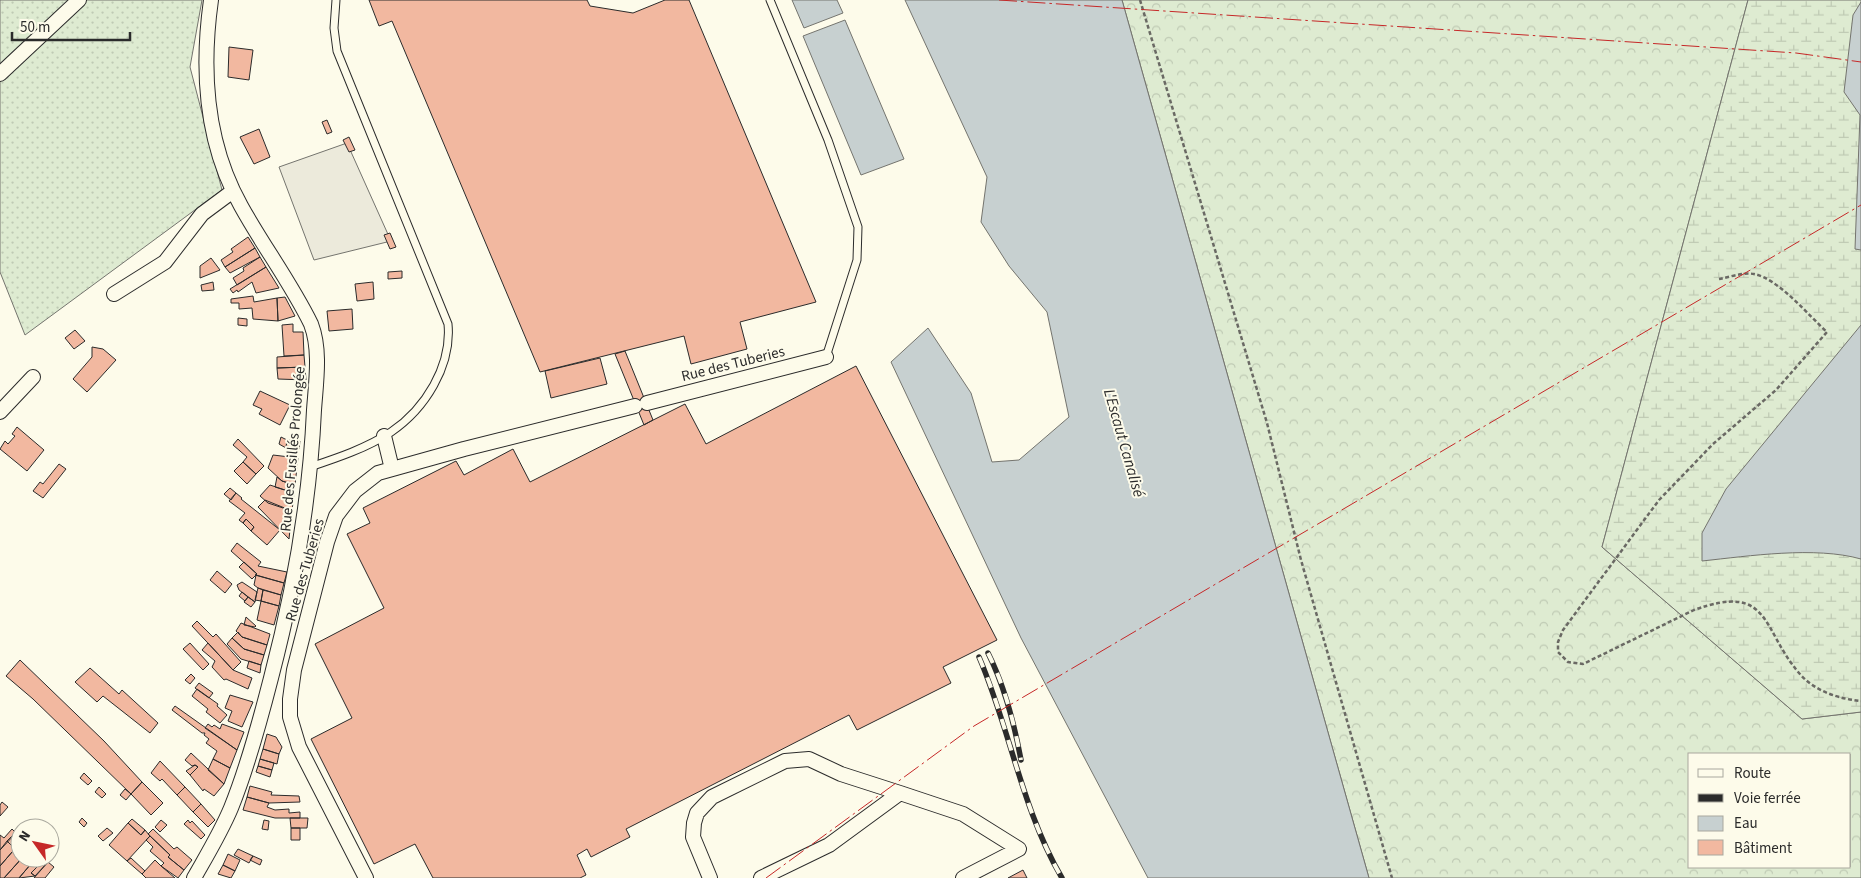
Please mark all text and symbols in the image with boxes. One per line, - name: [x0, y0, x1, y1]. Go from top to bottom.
- scale bar: [12, 10, 130, 42]
- text: 50 m: [20, 17, 50, 38]
- street label: Rue des Tuberies: [679, 341, 787, 387]
- street label: Rue des Fusillés Prolongée: [275, 365, 311, 533]
- water label: L'Escaut Canalisé: [1098, 386, 1150, 500]
- street label: Rue des Tuberies: [280, 516, 330, 624]
- legend: [1688, 753, 1851, 868]
- text: Route: [1734, 763, 1771, 784]
- text: Voie ferrée: [1734, 788, 1801, 809]
- text: Eau: [1734, 813, 1758, 834]
- north arrow: [10, 818, 60, 868]
- text: N: [14, 827, 36, 846]
- text: Bâtiment: [1734, 838, 1792, 859]

